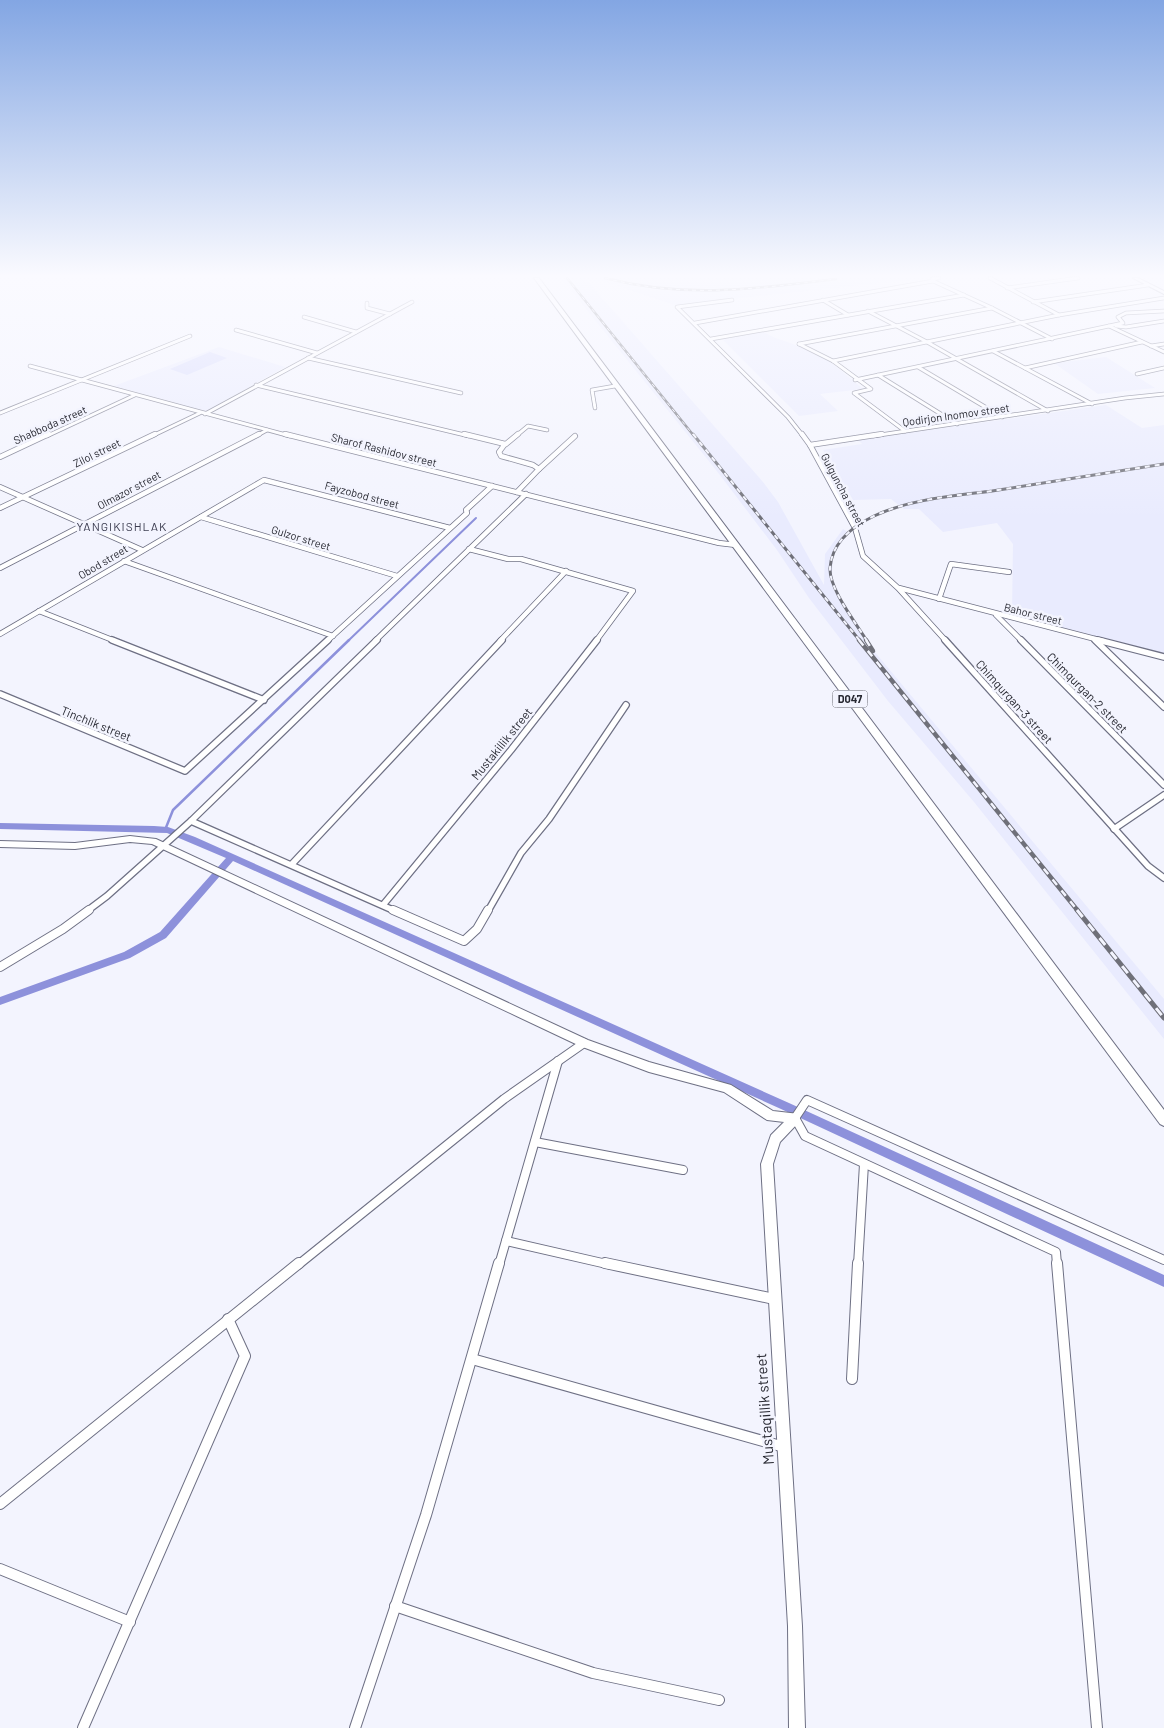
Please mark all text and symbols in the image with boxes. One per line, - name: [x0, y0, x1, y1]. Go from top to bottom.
- street label: Qodirjon Inomov street: [902, 401, 1010, 428]
- street label: Shabboda street: [11, 403, 88, 446]
- street label: Sharof Rashidov street: [330, 430, 438, 469]
- street label: Zilol street: [71, 436, 123, 470]
- street label: Gulguncha street: [819, 451, 868, 529]
- street label: Olmazor street: [95, 467, 163, 512]
- street label: Fayzobod street: [324, 478, 401, 511]
- district label: YANGIKISHLAK: [77, 519, 167, 533]
- street label: Gulzor street: [270, 522, 332, 553]
- street label: Obod street: [75, 542, 130, 582]
- street label: Bahor street: [1003, 600, 1064, 627]
- street label: Chimqurgan-2 street: [1045, 649, 1131, 735]
- street label: Chimqurgan-3 street: [973, 657, 1056, 746]
- road number: D047: [832, 691, 868, 708]
- street label: Tinchlik street: [59, 703, 134, 744]
- street label: Mustakillik street: [468, 704, 535, 782]
- street label: Mustaqillik street: [751, 1353, 777, 1465]

